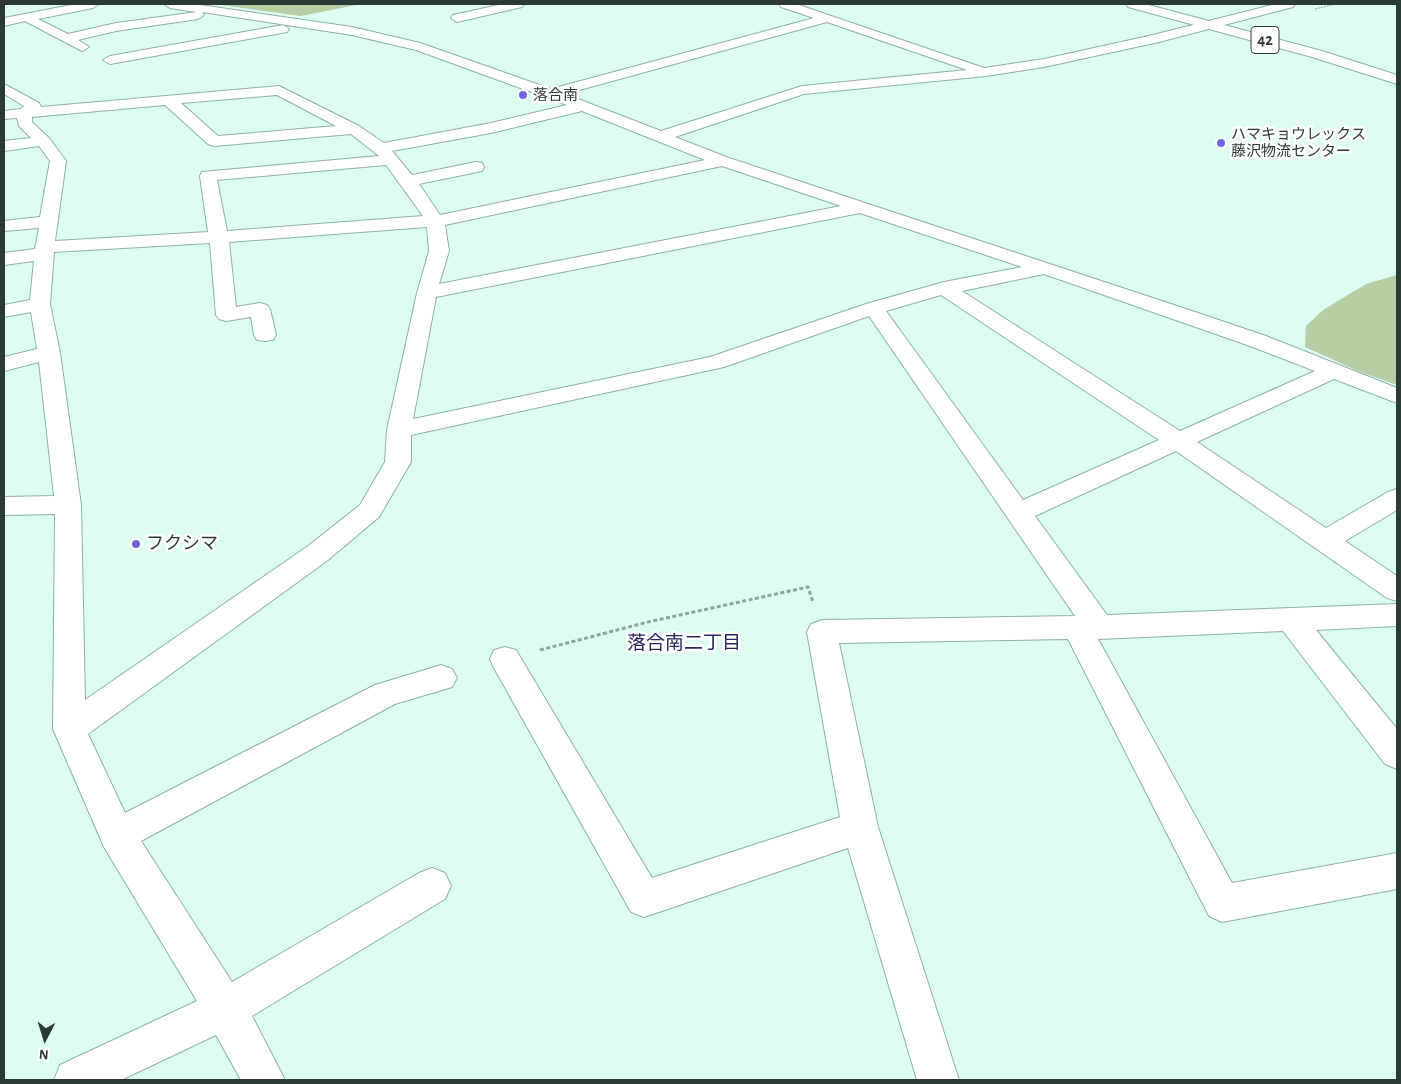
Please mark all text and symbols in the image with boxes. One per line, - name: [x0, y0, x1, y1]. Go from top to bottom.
- road number: 42: [1251, 26, 1279, 54]
- place label: 落合南: [533, 86, 578, 104]
- marker: 落合南: [517, 89, 529, 101]
- place label: ハマキョウレックス 藤沢物流センター: [1231, 125, 1366, 160]
- marker: ハマキョウレックス 藤沢物流センター: [1215, 137, 1227, 149]
- place label: フクシマ: [146, 533, 218, 555]
- marker: フクシマ: [130, 538, 142, 550]
- district label: 落合南二丁目: [627, 632, 741, 654]
- north arrow: [20, 1014, 70, 1064]
- text: N: [38, 1047, 49, 1061]

